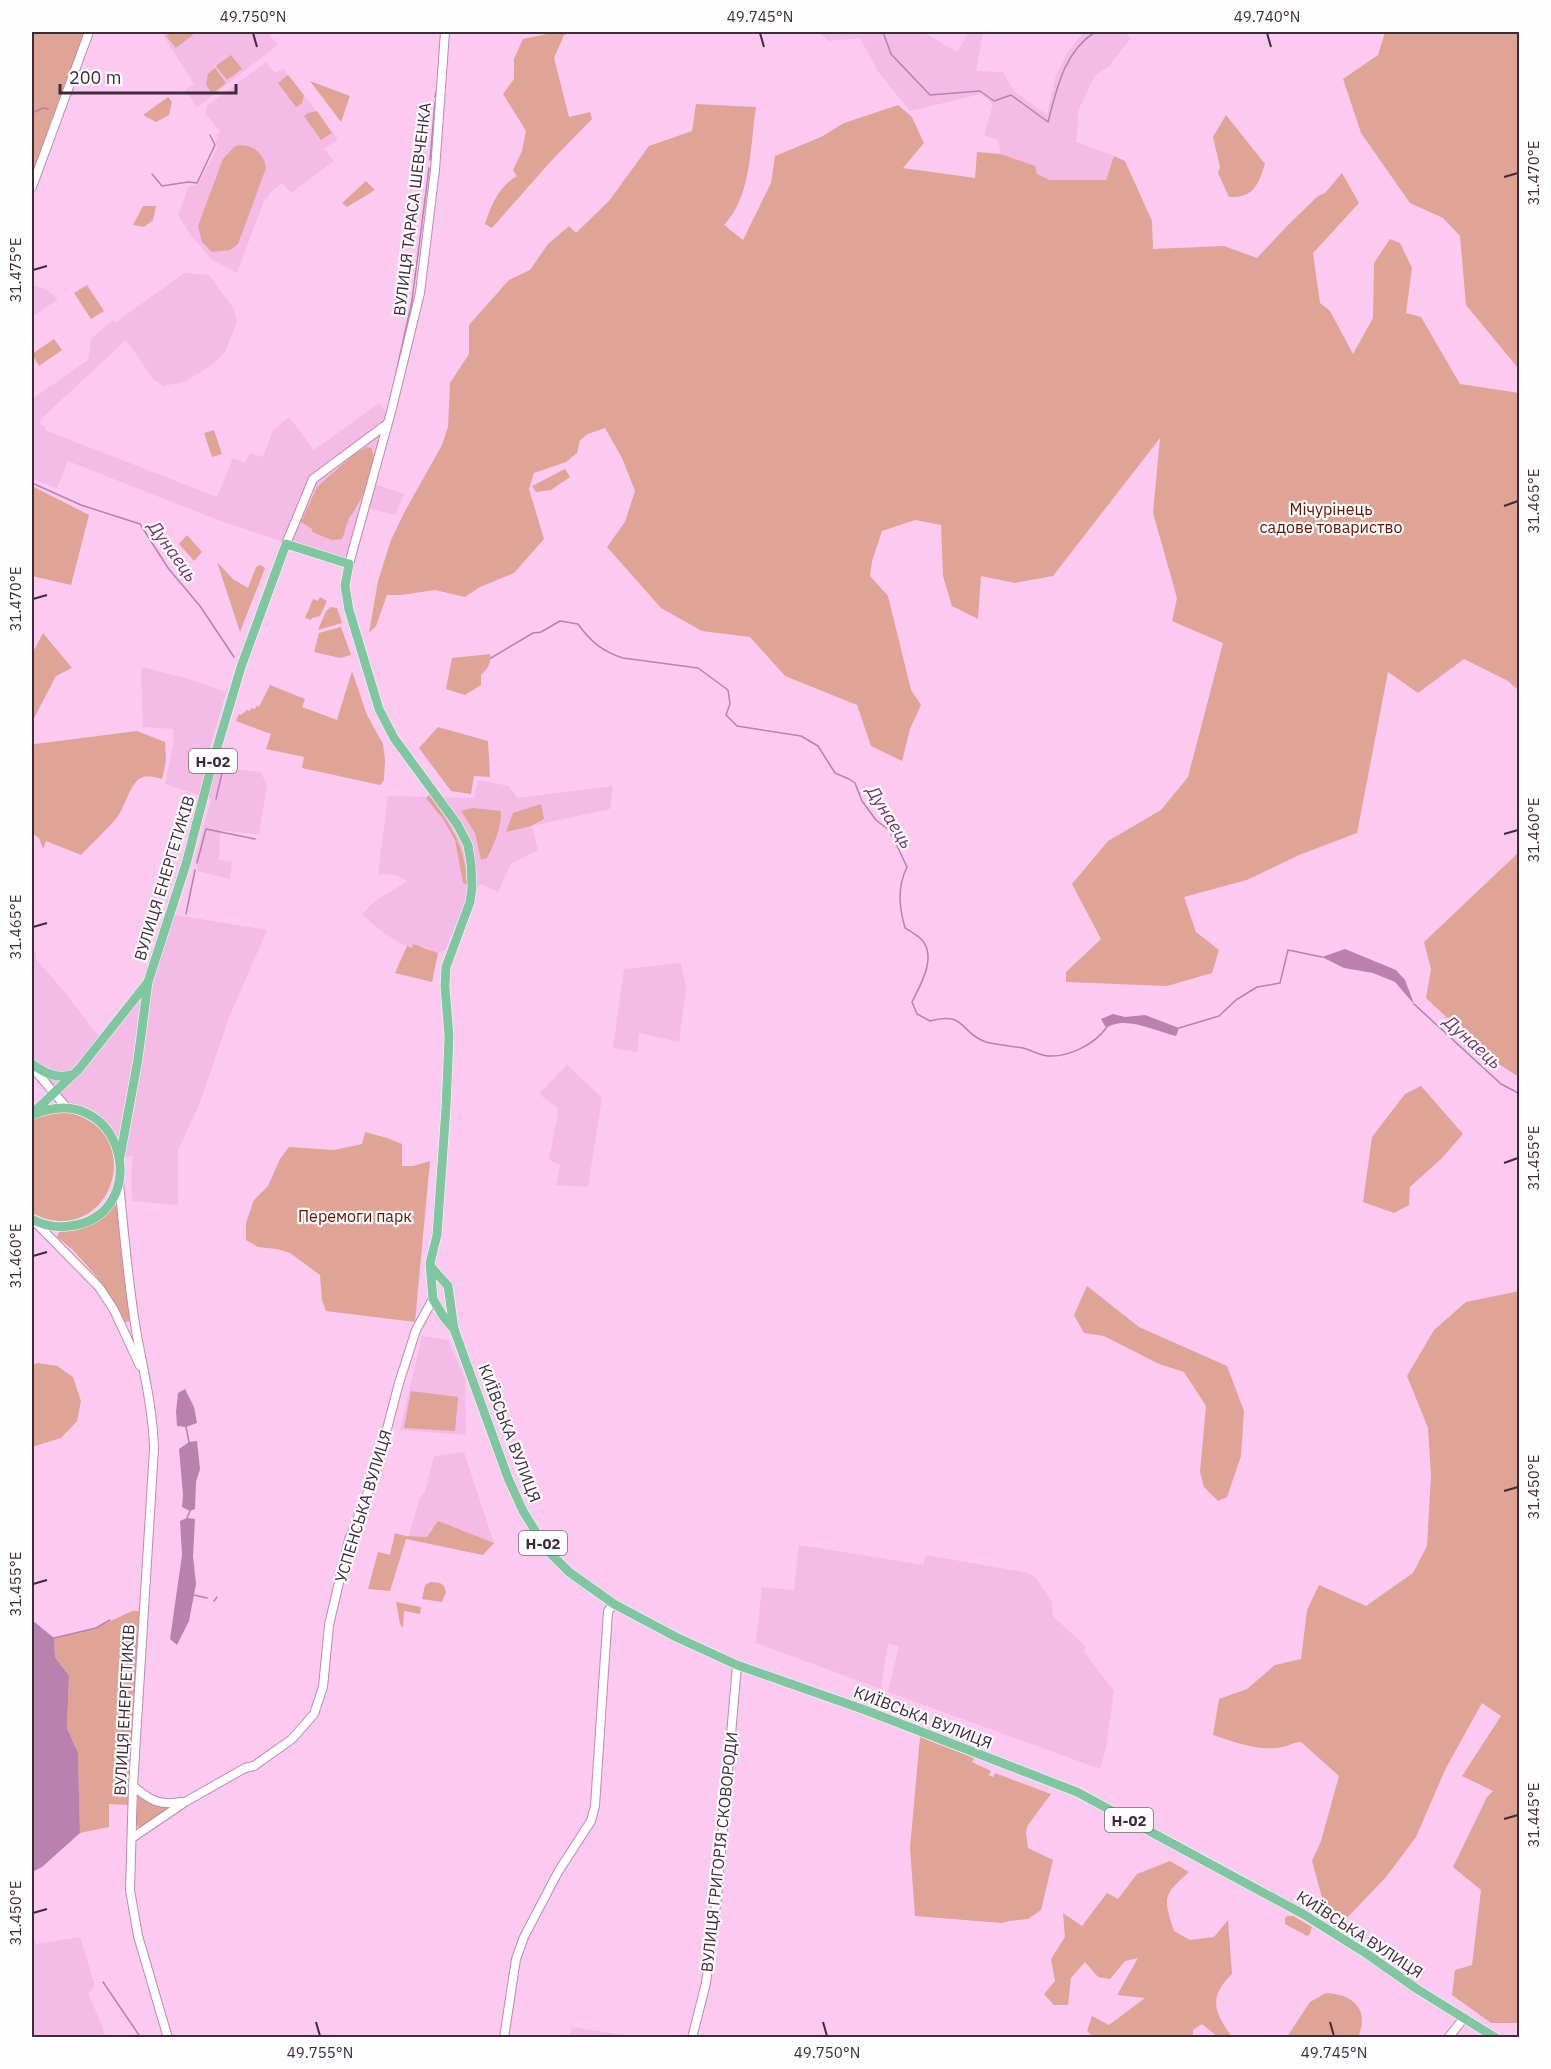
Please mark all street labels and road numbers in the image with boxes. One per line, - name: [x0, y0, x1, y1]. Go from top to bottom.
- street label: ВУЛИЦЯ ТАРАСА ШЕВЧЕНКА: [389, 101, 435, 317]
- road number: Н-02: [189, 749, 237, 773]
- street label: ВУЛИЦЯ ЕНЕРГЕТИКІВ: [129, 793, 199, 963]
- street label: КИЇВСЬКА ВУЛИЦЯ: [474, 1361, 546, 1505]
- street label: УСПЕНСЬКА ВУЛИЦЯ: [330, 1427, 396, 1585]
- road number: Н-02: [519, 1531, 567, 1555]
- street label: ВУЛИЦЯ ЕНЕРГЕТИКІВ: [110, 1624, 138, 1796]
- street label: КИЇВСЬКА ВУЛИЦЯ: [851, 1681, 995, 1753]
- street label: ВУЛИЦЯ ГРИГОРІЯ СКОВОРОДИ: [696, 1731, 742, 1973]
- road number: Н-02: [1105, 1808, 1153, 1832]
- street label: КИЇВСЬКА ВУЛИЦЯ: [1293, 1886, 1427, 1982]

